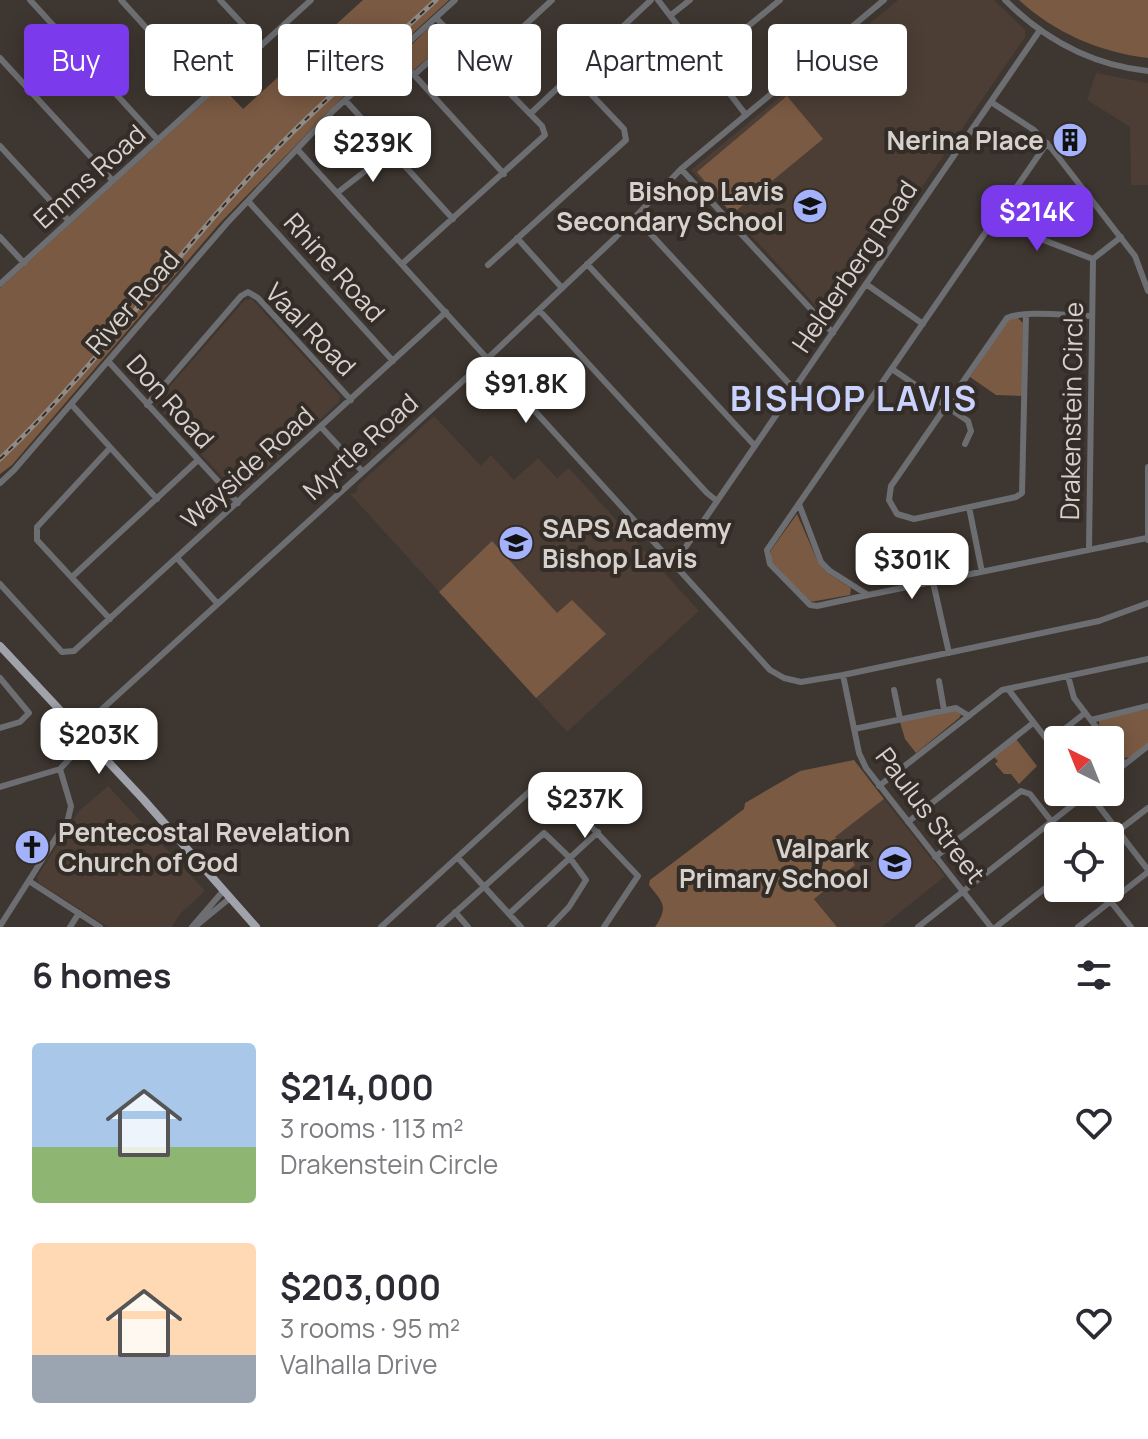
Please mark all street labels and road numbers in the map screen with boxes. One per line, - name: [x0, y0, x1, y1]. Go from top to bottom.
- street label: Emms Road: [25, 116, 153, 236]
- street label: Helderberg Road: [783, 173, 925, 359]
- street label: Rhine Road: [276, 205, 394, 329]
- street label: River Road: [77, 242, 187, 362]
- street label: Vaal Road: [258, 275, 364, 383]
- street label: Drakenstein Circle: [1051, 302, 1091, 520]
- street label: Don Road: [119, 346, 223, 456]
- street label: Myrtle Road: [295, 385, 425, 507]
- street label: Wayside Road: [173, 398, 321, 536]
- street label: Paulus Street: [868, 740, 994, 890]

